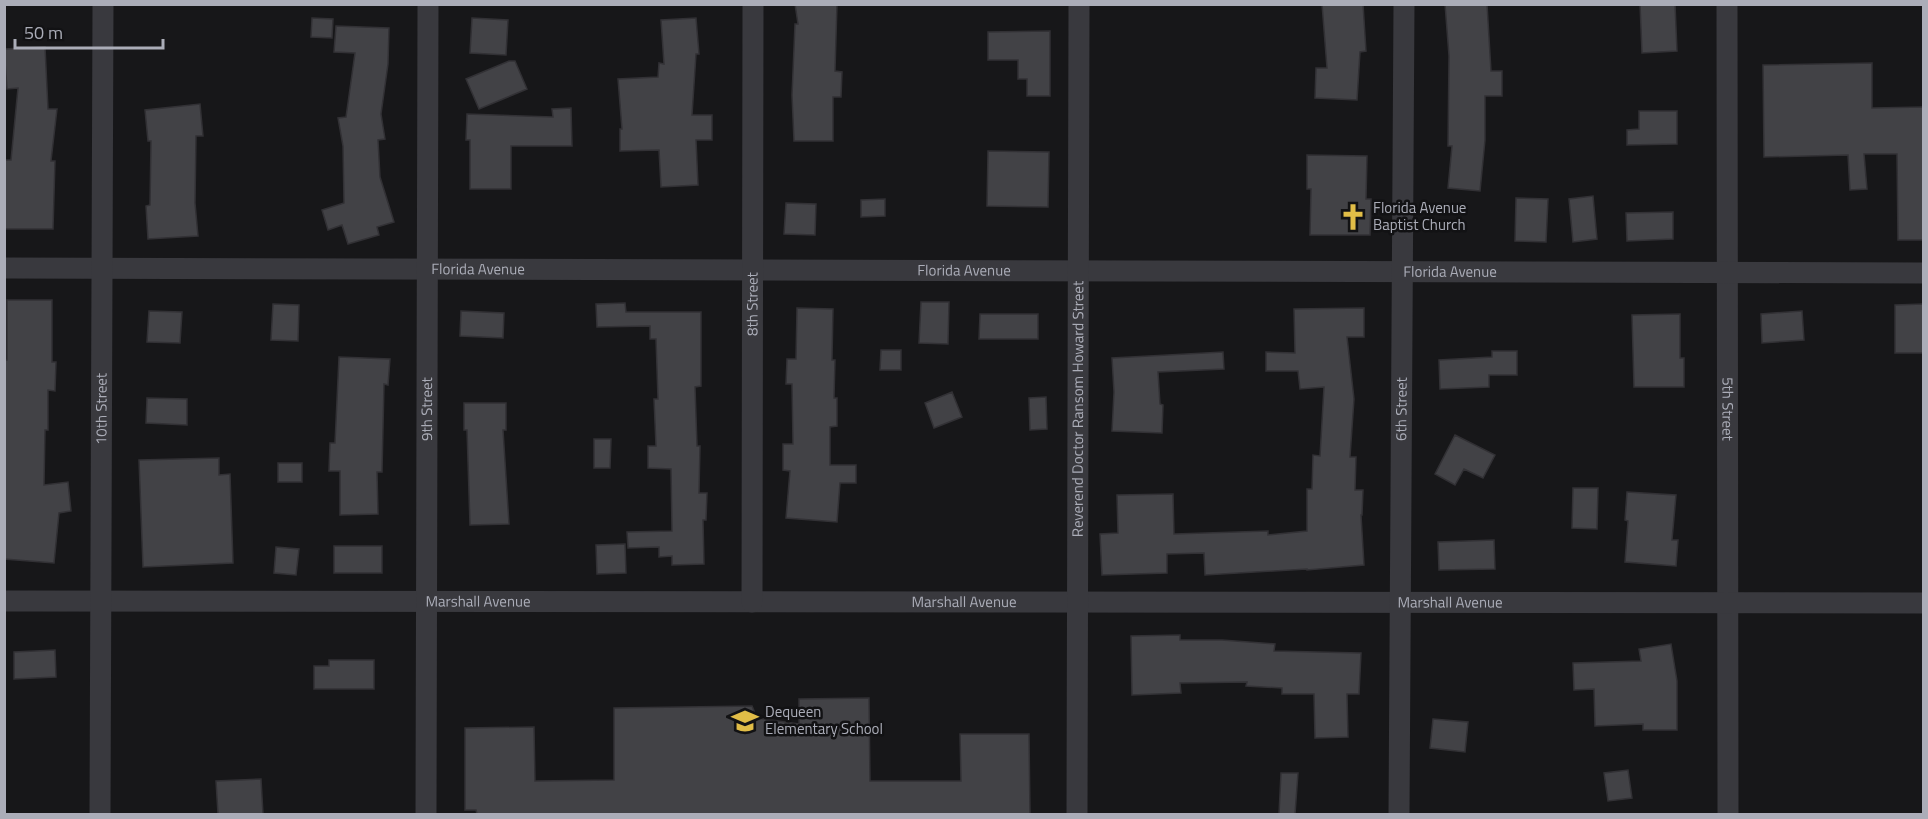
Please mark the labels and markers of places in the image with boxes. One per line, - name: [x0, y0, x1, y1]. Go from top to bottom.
- place label: Florida Avenue Baptist Church: [1373, 196, 1466, 236]
- church icon: Florida Avenue Baptist Church: [1338, 202, 1368, 232]
- place label: Dequeen Elementary School: [765, 700, 883, 740]
- school or university icon: Dequeen Elementary School: [730, 706, 760, 736]

